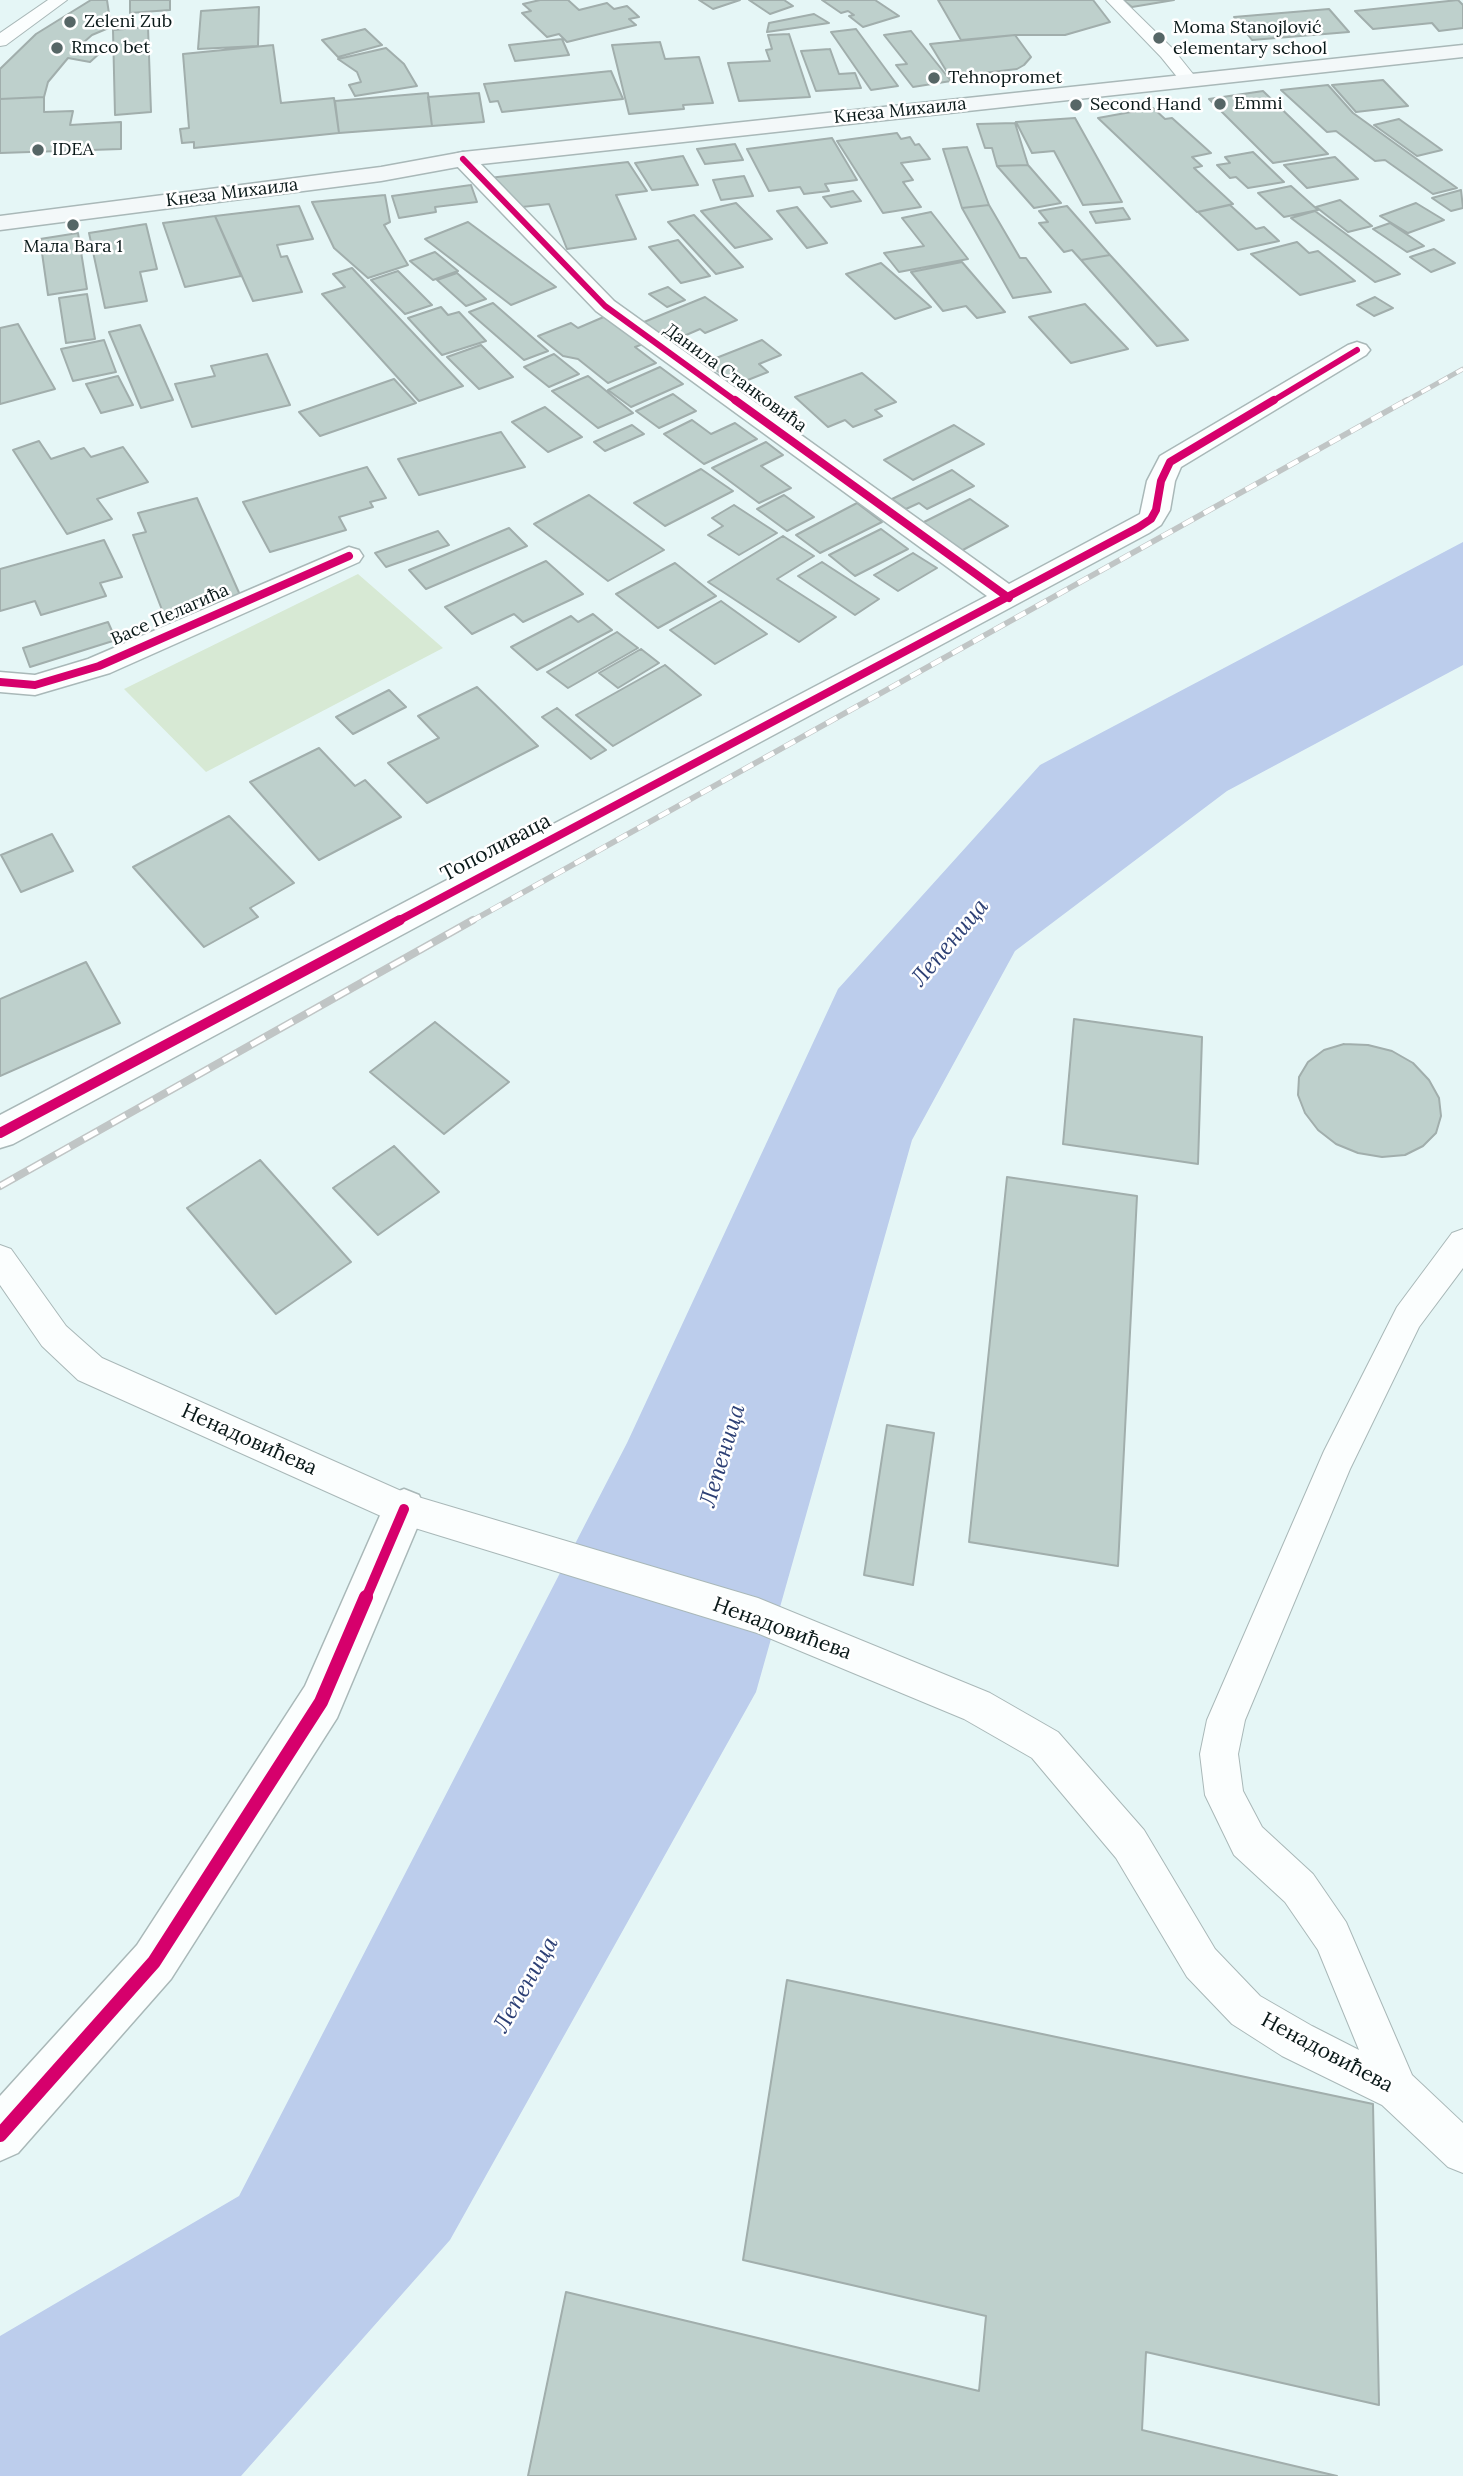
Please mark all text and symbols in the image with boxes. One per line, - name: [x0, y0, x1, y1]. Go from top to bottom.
- place label: Zeleni Zub: [84, 11, 172, 33]
- marker: Zeleni Zub: [62, 14, 78, 30]
- place label: Moma Stanojlović elementary school: [1173, 17, 1327, 60]
- marker: Moma Stanojlović elementary school: [1151, 30, 1167, 46]
- place label: Rmco bet: [71, 37, 150, 59]
- marker: Rmco bet: [49, 40, 65, 56]
- place label: Tehnopromet: [948, 67, 1062, 89]
- marker: Tehnopromet: [926, 70, 942, 86]
- street label: Кнеза Михаила: [833, 93, 967, 129]
- place label: Emmi: [1234, 93, 1282, 115]
- place label: Second Hand: [1090, 94, 1201, 116]
- marker: Emmi: [1212, 96, 1228, 112]
- marker: Second Hand: [1068, 97, 1084, 113]
- place label: IDEA: [52, 139, 94, 161]
- marker: IDEA: [30, 142, 46, 158]
- street label: Кнеза Михаила: [164, 174, 300, 212]
- marker: Мала Вага 1: [65, 217, 81, 233]
- place label: Мала Вага 1: [23, 236, 123, 258]
- street label: Данила Станковића: [659, 319, 811, 437]
- street label: Васе Пелагића: [108, 579, 232, 651]
- street label: Тополиваца: [437, 808, 555, 888]
- water label: Лепеница: [905, 894, 995, 992]
- street label: Ненадовићева: [177, 1399, 321, 1481]
- water label: Лепеница: [694, 1401, 752, 1511]
- street label: Ненадовићева: [709, 1592, 855, 1666]
- water label: Лепеница: [488, 1932, 564, 2038]
- street label: Ненадовићева: [1257, 2008, 1397, 2098]

